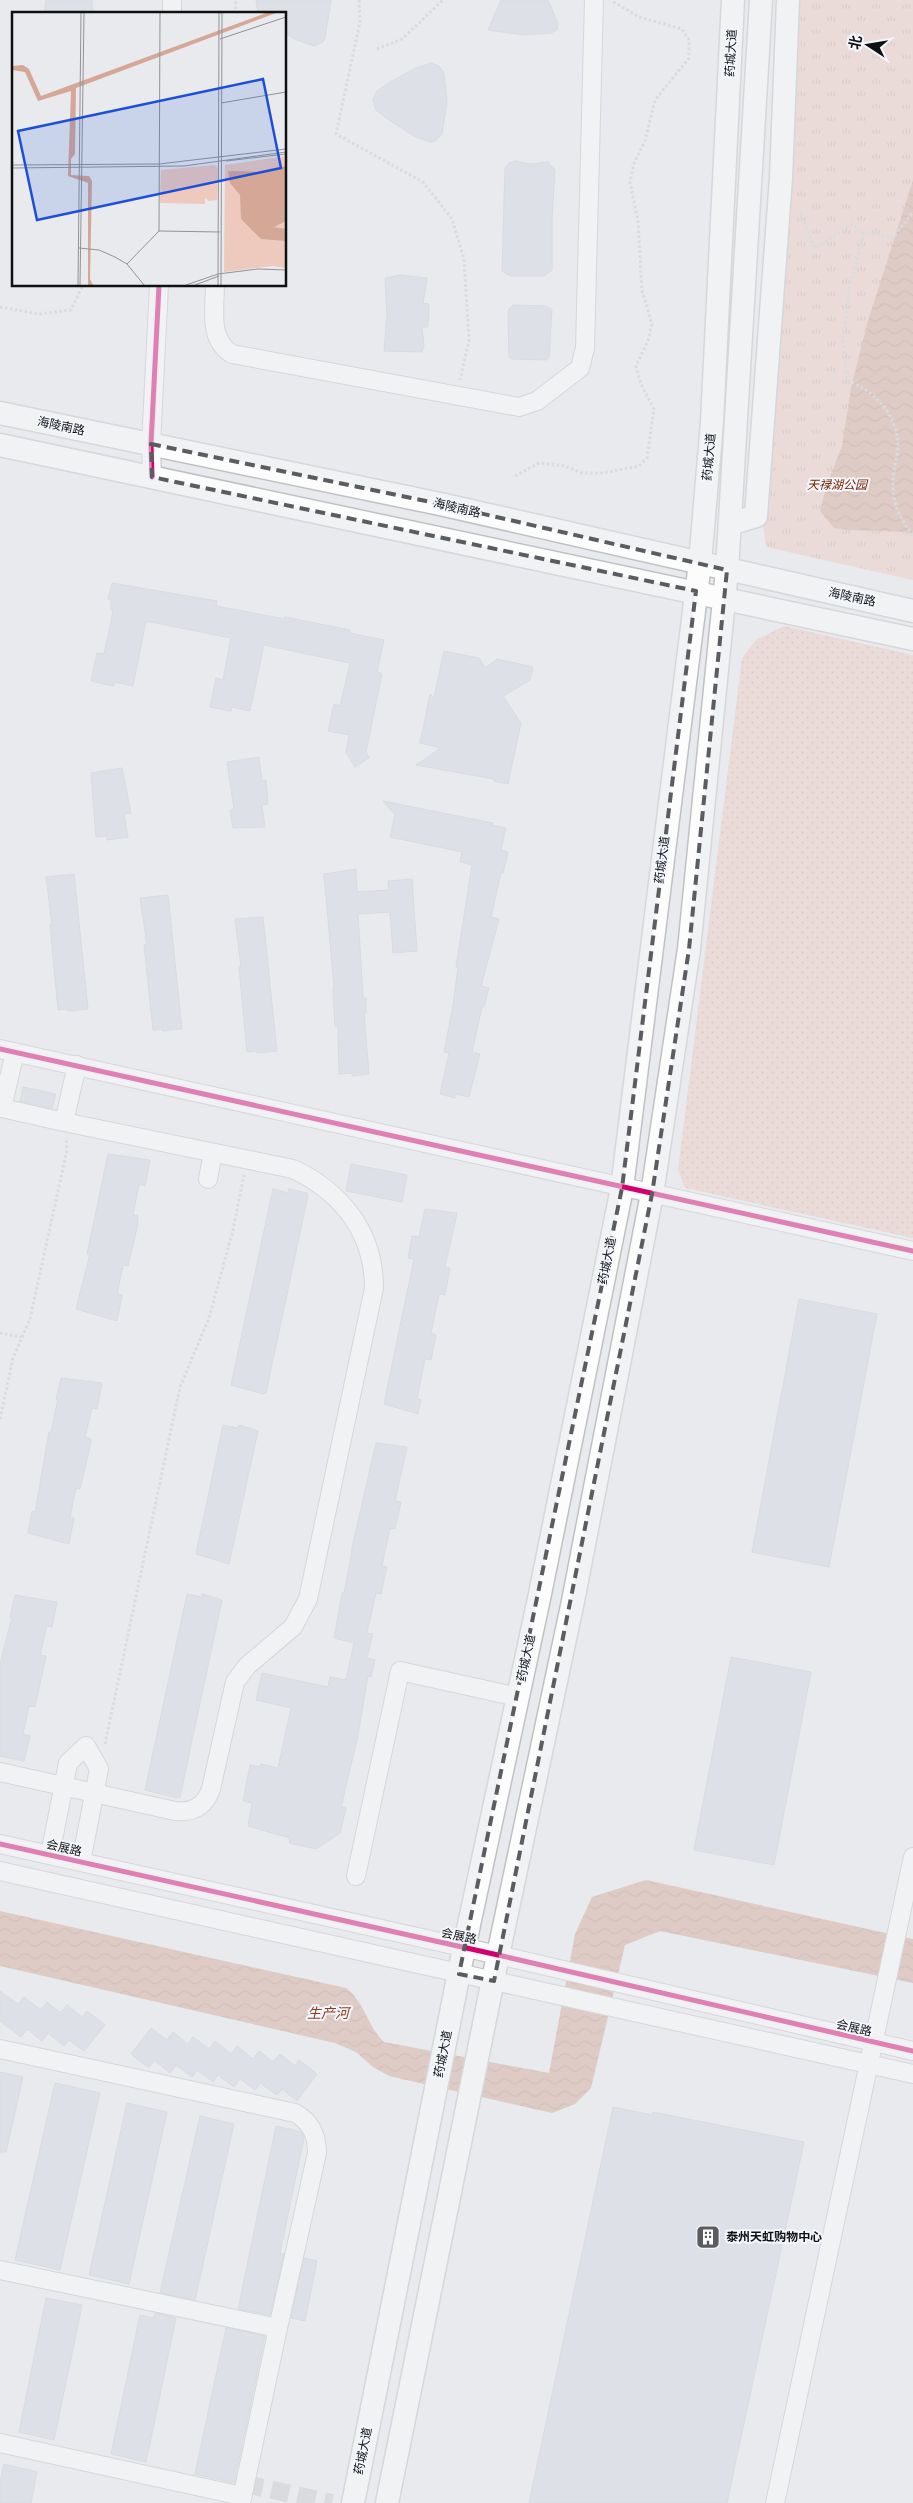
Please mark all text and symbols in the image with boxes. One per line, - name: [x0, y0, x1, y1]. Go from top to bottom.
- inset map: [12, 12, 286, 286]
- north arrow: [843, 20, 893, 70]
- street label: 药城大道: [723, 29, 739, 77]
- text: 北: [846, 34, 866, 51]
- street label: 海陵南路: [36, 414, 86, 438]
- street label: 药城大道: [700, 432, 718, 482]
- park label: 天禄湖公园: [807, 478, 869, 492]
- street label: 海陵南路: [432, 496, 482, 520]
- street label: 海陵南路: [827, 585, 877, 609]
- street label: 药城大道: [652, 835, 672, 885]
- street label: 药城大道: [596, 1236, 618, 1286]
- street label: 药城大道: [514, 1633, 538, 1683]
- street label: 会展路: [45, 1837, 83, 1859]
- street label: 会展路: [440, 1925, 478, 1947]
- water label: 生产河: [307, 2005, 352, 2022]
- street label: 会展路: [835, 2017, 873, 2039]
- street label: 药城大道: [432, 2029, 454, 2079]
- building icon: 泰州天虹购物中心: [695, 2224, 721, 2250]
- place label: 泰州天虹购物中心: [726, 2230, 822, 2244]
- street label: 药城大道: [352, 2426, 374, 2476]

